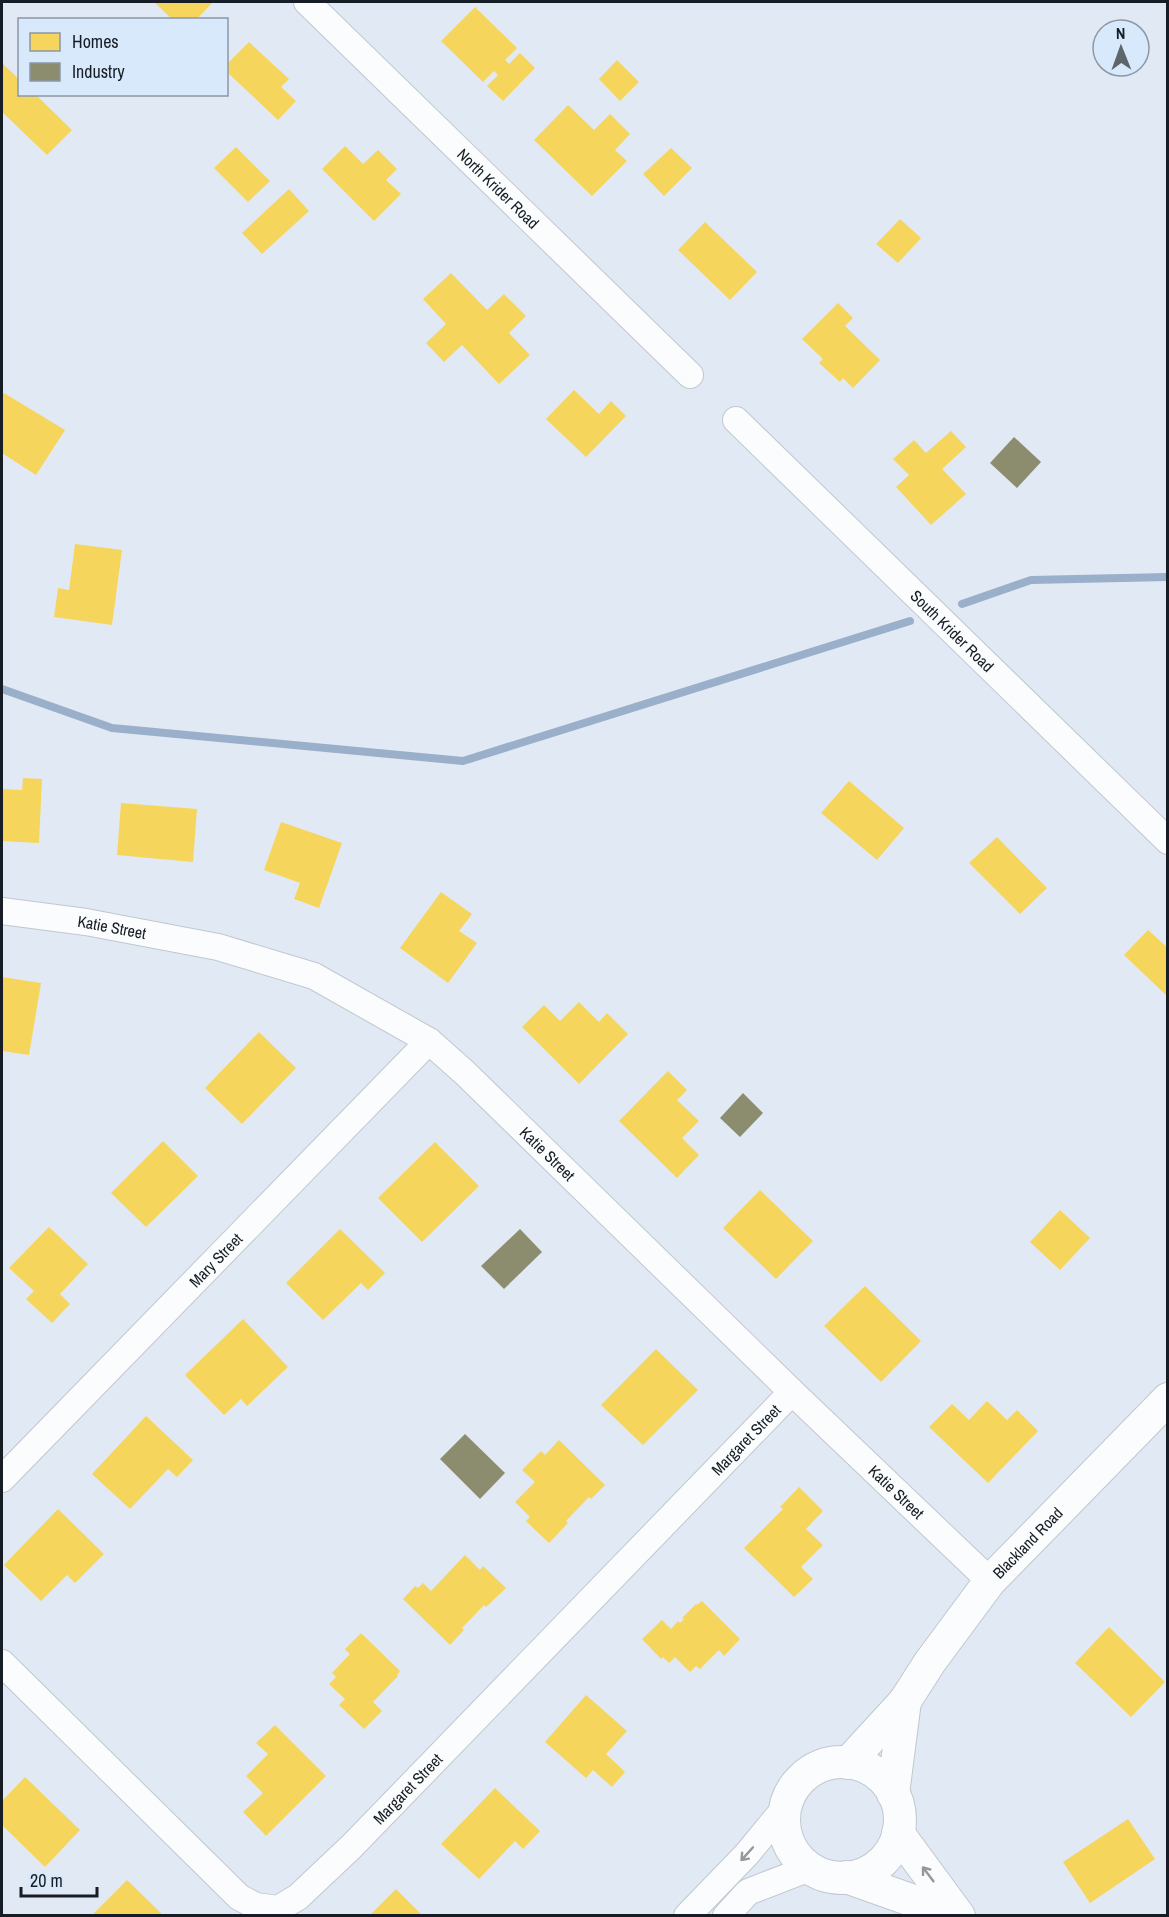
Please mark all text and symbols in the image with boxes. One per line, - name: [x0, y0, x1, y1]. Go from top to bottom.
- legend: [18, 18, 228, 96]
- north arrow: [1091, 18, 1151, 78]
- text: N: [1116, 22, 1126, 44]
- text: Homes: [72, 29, 119, 54]
- text: Industry: [72, 59, 125, 84]
- street label: North Krider Road: [452, 143, 544, 233]
- street label: South Krider Road: [906, 585, 999, 677]
- street label: Katie Street: [76, 910, 148, 944]
- street label: Katie Street: [515, 1121, 580, 1186]
- street label: Mary Street: [184, 1228, 247, 1292]
- street label: Margaret Street: [706, 1399, 786, 1480]
- street label: Katie Street: [864, 1460, 930, 1524]
- street label: Blackland Road: [988, 1502, 1068, 1583]
- street label: Margaret Street: [368, 1748, 447, 1829]
- one-way arrow: [740, 1846, 754, 1861]
- scale bar: [21, 1860, 98, 1898]
- one-way arrow: [922, 1867, 935, 1883]
- text: 20 m: [30, 1868, 63, 1893]

